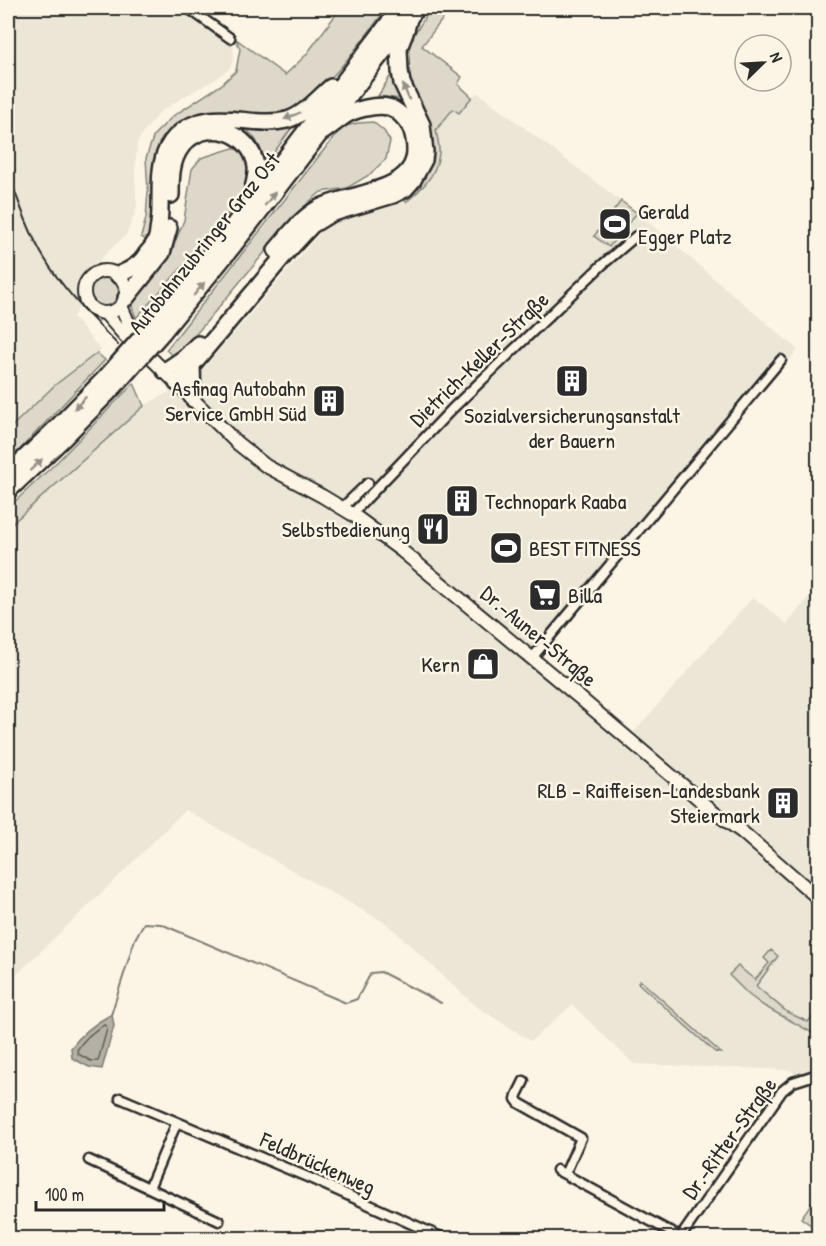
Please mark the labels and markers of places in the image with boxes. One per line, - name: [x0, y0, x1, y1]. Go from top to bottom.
- place label: Gerald Egger Platz: [638, 196, 732, 251]
- sports icon: Gerald Egger Platz: [597, 206, 633, 242]
- building icon: Sozialversicherungsanstalt der Bauern: [554, 363, 590, 399]
- place label: Asfinag Autobahn Service GmbH Süd: [165, 373, 306, 428]
- building icon: Asfinag Autobahn Service GmbH Süd: [311, 383, 347, 419]
- place label: Sozialversicherungsanstalt der Bauern: [464, 400, 680, 455]
- building icon: Technopark Raaba: [444, 483, 480, 519]
- place label: Technopark Raaba: [485, 486, 627, 516]
- restaurant icon: Selbstbedienung: [415, 511, 451, 547]
- place label: Selbstbedienung: [282, 514, 410, 544]
- sports icon: BEST FITNESS: [488, 530, 524, 566]
- place label: BEST FITNESS: [529, 533, 641, 563]
- supermarket icon: Billa: [527, 577, 563, 613]
- place label: Billa: [568, 580, 603, 610]
- shop icon: Kern: [465, 646, 501, 682]
- place label: Kern: [421, 649, 460, 679]
- place label: RLB - Raiffeisen-Landesbank Steiermark: [538, 775, 760, 830]
- building icon: RLB - Raiffeisen-Landesbank Steiermark: [765, 785, 801, 821]

